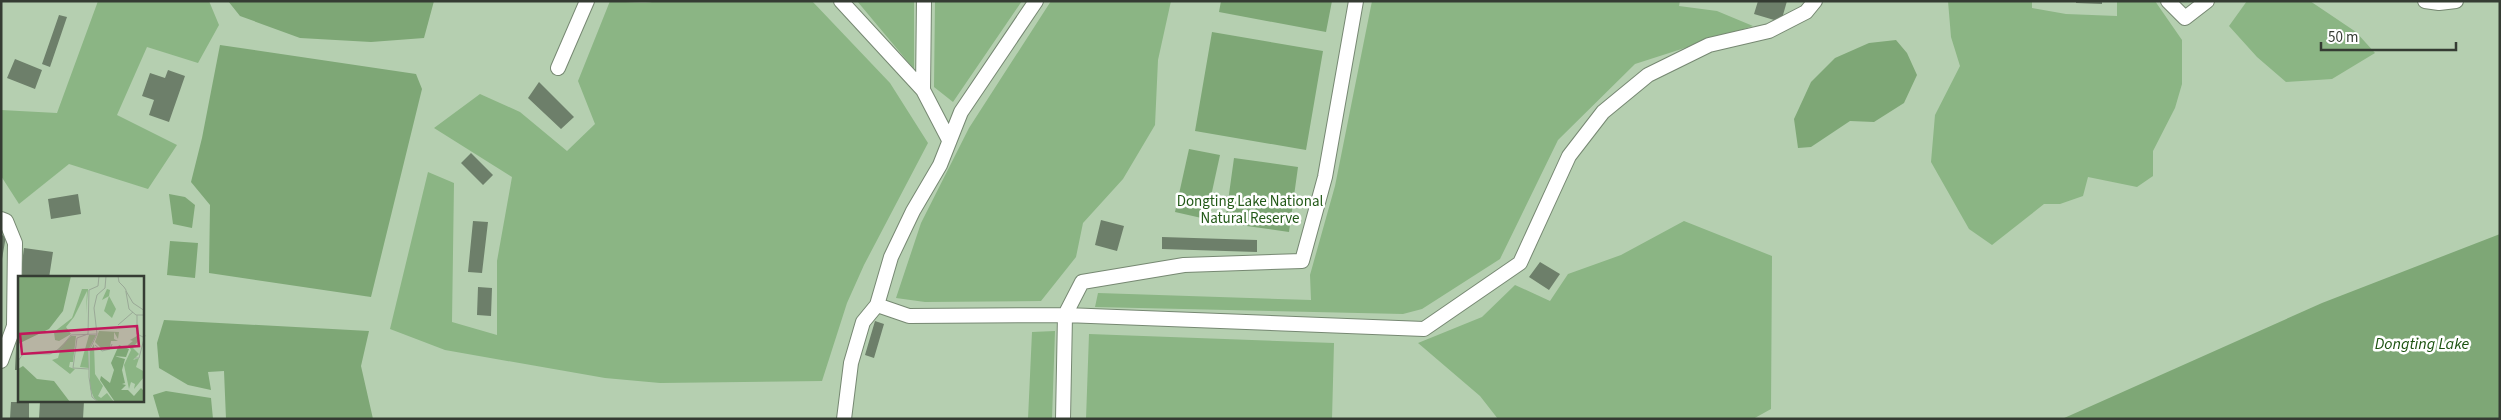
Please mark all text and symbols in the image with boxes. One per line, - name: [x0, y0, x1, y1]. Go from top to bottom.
- scale bar: [2321, 20, 2456, 52]
- text: 50 m: [2328, 27, 2358, 48]
- park label: Dongting Lake National Natural Reserve: [1177, 191, 1323, 229]
- inset map: [18, 276, 144, 402]
- water label: Dongting Lake: [2375, 333, 2470, 355]

